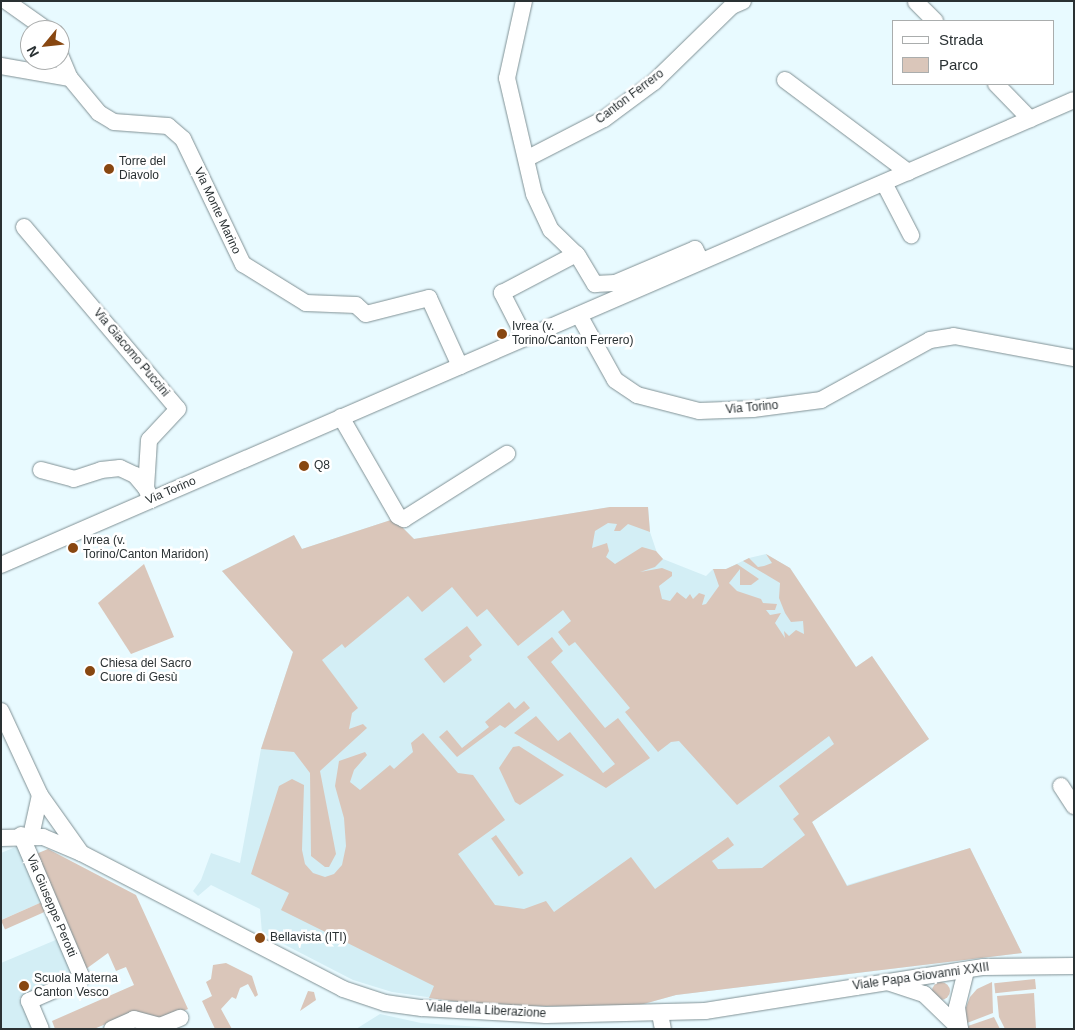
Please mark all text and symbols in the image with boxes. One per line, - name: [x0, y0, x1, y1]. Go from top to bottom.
- north arrow: [20, 20, 70, 70]
- legend: [892, 20, 1055, 85]
- text: Strada: [939, 31, 983, 48]
- text: N: [23, 43, 42, 60]
- text: Parco: [939, 56, 978, 73]
- street label: Canton Ferrero: [593, 67, 667, 127]
- place label: Torre del Diavolo: [119, 155, 166, 183]
- marker: Torre del Diavolo: [103, 163, 115, 175]
- street label: Via Monte Marino: [191, 165, 243, 257]
- street label: Via Giacomo Puccini: [90, 306, 172, 400]
- place label: Ivrea (v. Torino/Canton Ferrero): [512, 320, 633, 348]
- marker: Ivrea (v. Torino/Canton Ferrero): [496, 328, 508, 340]
- street label: Via Torino: [725, 399, 779, 417]
- place label: Q8: [314, 459, 330, 473]
- marker: Q8: [298, 460, 310, 472]
- street label: Via Torino: [144, 474, 198, 508]
- place label: Ivrea (v. Torino/Canton Maridon): [83, 534, 208, 562]
- marker: Ivrea (v. Torino/Canton Maridon): [67, 542, 79, 554]
- place label: Chiesa del Sacro Cuore di Gesù: [100, 657, 191, 685]
- marker: Chiesa del Sacro Cuore di Gesù: [84, 665, 96, 677]
- street label: Via Giuseppe Perotti: [23, 853, 79, 959]
- place label: Bellavista (ITI): [270, 931, 347, 945]
- marker: Bellavista (ITI): [254, 932, 266, 944]
- street label: Viale Papa Giovanni XXIII: [852, 960, 990, 994]
- place label: Scuola Materna Canton Vesco: [34, 972, 118, 1000]
- marker: Scuola Materna Canton Vesco: [18, 980, 30, 992]
- street label: Viale della Liberazione: [425, 1001, 547, 1021]

